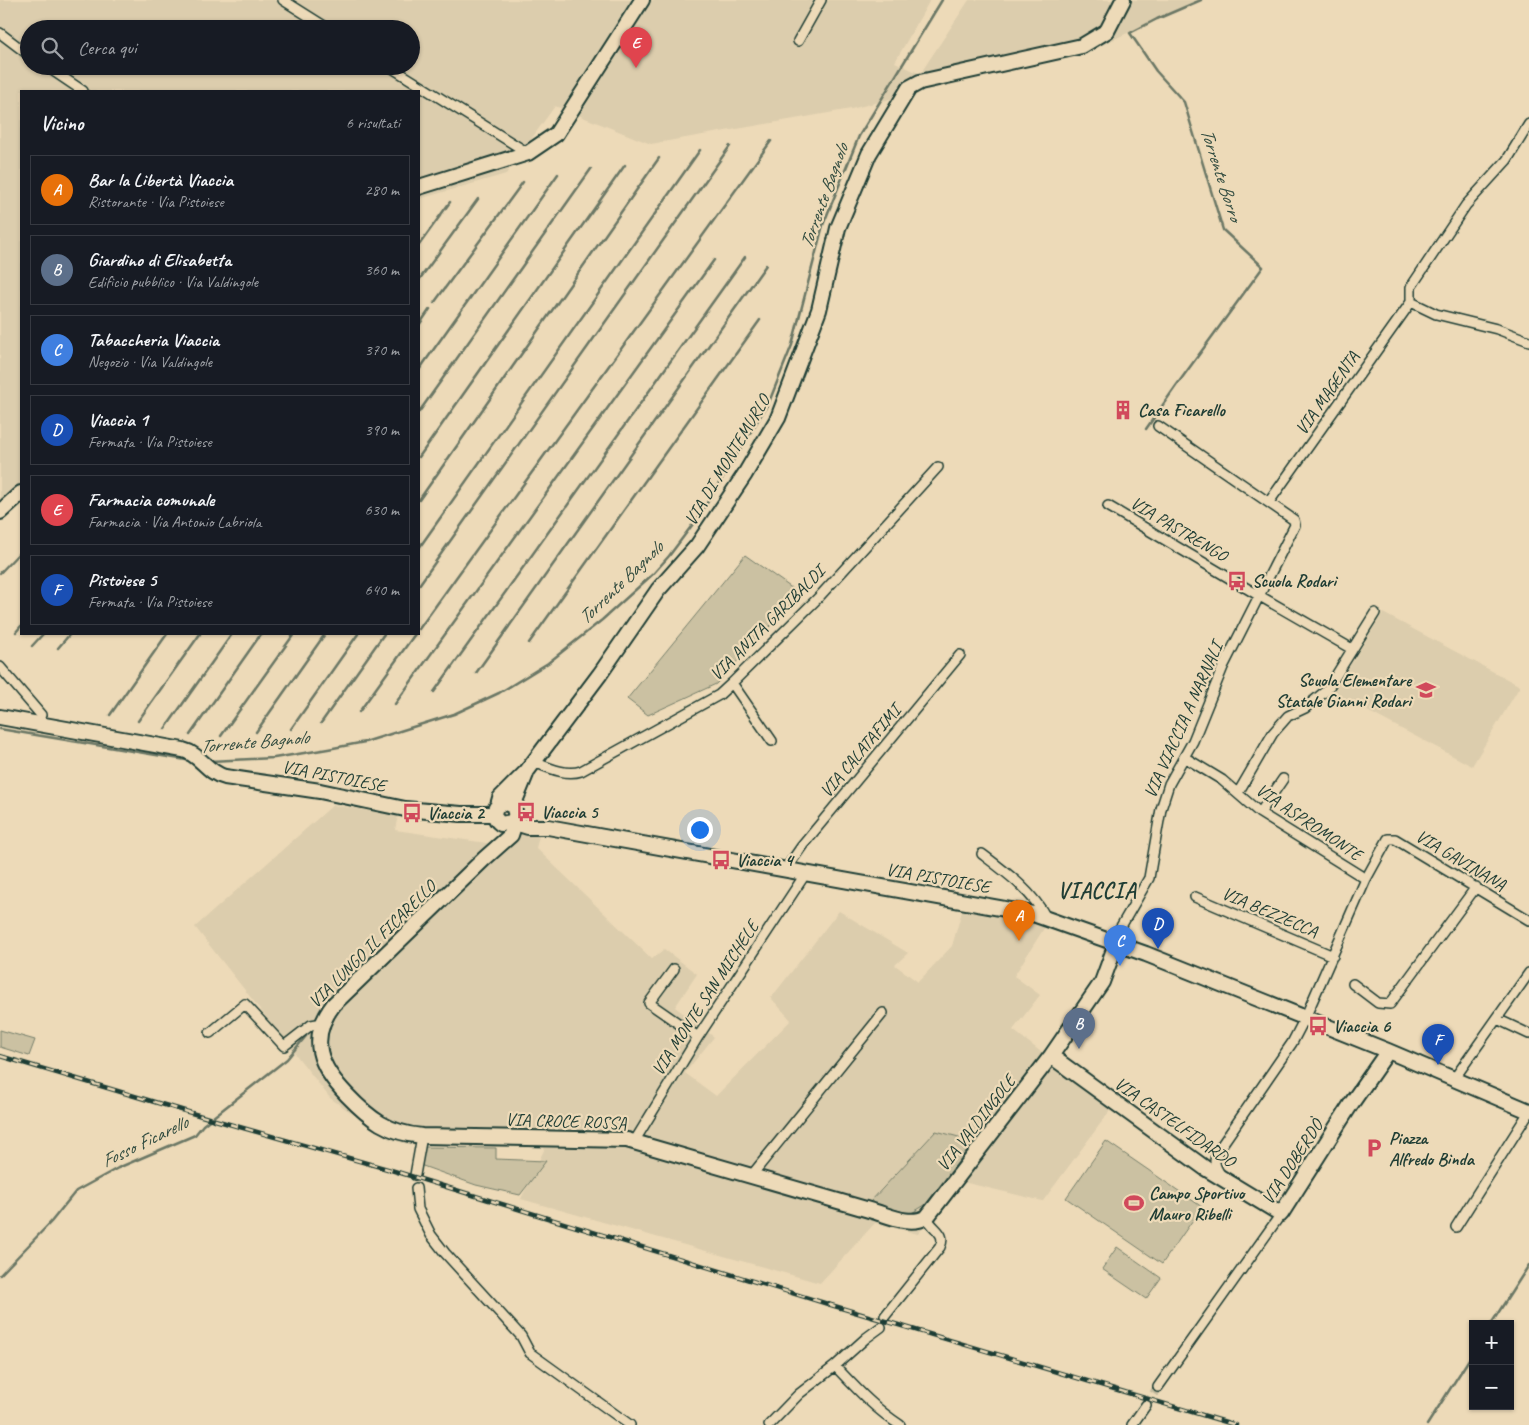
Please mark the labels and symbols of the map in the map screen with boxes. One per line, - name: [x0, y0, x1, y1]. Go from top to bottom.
- pin: E: [620, 27, 652, 68]
- water label: Torrente Borro: [1195, 125, 1248, 227]
- water label: Torrente Bagnolo: [794, 139, 855, 252]
- street label: VIA MAGENTA: [1290, 346, 1364, 439]
- street label: VIA DI MONTEMURLO: [679, 389, 776, 529]
- building icon: Casa Ficarello: [1112, 399, 1134, 421]
- place label: Casa Ficarello: [1138, 399, 1226, 421]
- street label: VIA PASTRENGO: [1127, 492, 1233, 568]
- water label: Torrente Bagnolo: [573, 535, 670, 629]
- street label: VIA ANITA GARIBALDI: [705, 558, 832, 685]
- bus stop icon: Scuola Rodari: [1226, 570, 1248, 592]
- place label: Scuola Rodari: [1252, 570, 1339, 592]
- street label: VIA VIACCIA A NARNALI: [1139, 635, 1229, 801]
- place label: Scuola Elementare Statale Gianni Rodari: [1276, 669, 1413, 712]
- school or university icon: Scuola Elementare Statale Gianni Rodari: [1415, 679, 1437, 701]
- street label: VIA CALATAFIMI: [815, 697, 908, 802]
- water label: Torrente Bagnolo: [199, 725, 312, 759]
- street label: VIA PISTOIESE: [280, 755, 390, 797]
- street label: VIA ASPROMONTE: [1252, 778, 1368, 867]
- bus stop icon: Viaccia 5: [515, 801, 537, 823]
- place label: Viaccia 5: [541, 801, 600, 823]
- bus stop icon: Viaccia 2: [401, 802, 423, 824]
- place label: Viaccia 2: [427, 802, 486, 824]
- your location: [687, 817, 713, 843]
- street label: VIA GAVINANA: [1412, 825, 1511, 896]
- bus stop icon: Viaccia 4: [710, 849, 732, 871]
- place label: Viaccia 4: [736, 849, 795, 871]
- street label: VIA PISTOIESE: [884, 858, 994, 898]
- street label: VIA LUNGO IL FICARELLO: [304, 874, 442, 1012]
- district label: VIACCIA: [1057, 877, 1137, 905]
- street label: VIA BEZZECCA: [1219, 882, 1322, 942]
- pin: A: [1003, 900, 1035, 941]
- pin: D: [1142, 908, 1174, 949]
- street label: VIA MONTE SAN MICHELE: [647, 915, 764, 1079]
- pin: C: [1104, 925, 1136, 966]
- pin: B: [1063, 1008, 1095, 1049]
- bus stop icon: Viaccia 6: [1307, 1015, 1329, 1037]
- place label: Viaccia 6: [1333, 1015, 1392, 1037]
- pin: F: [1422, 1024, 1454, 1065]
- street label: VIA VALDINGOLE: [932, 1069, 1022, 1175]
- street label: VIA CASTELFIDARDO: [1110, 1072, 1241, 1173]
- street label: VIA CROCE ROSSA: [505, 1108, 628, 1134]
- water label: Fosso Ficarello: [97, 1110, 194, 1173]
- street label: VIA DOBERDÒ: [1257, 1114, 1329, 1208]
- place label: Piazza Alfredo Binda: [1389, 1127, 1476, 1170]
- parking icon: Piazza Alfredo Binda: [1363, 1137, 1385, 1159]
- place label: Campo Sportivo Mauro Ribelli: [1149, 1182, 1246, 1225]
- sports icon: Campo Sportivo Mauro Ribelli: [1123, 1192, 1145, 1214]

